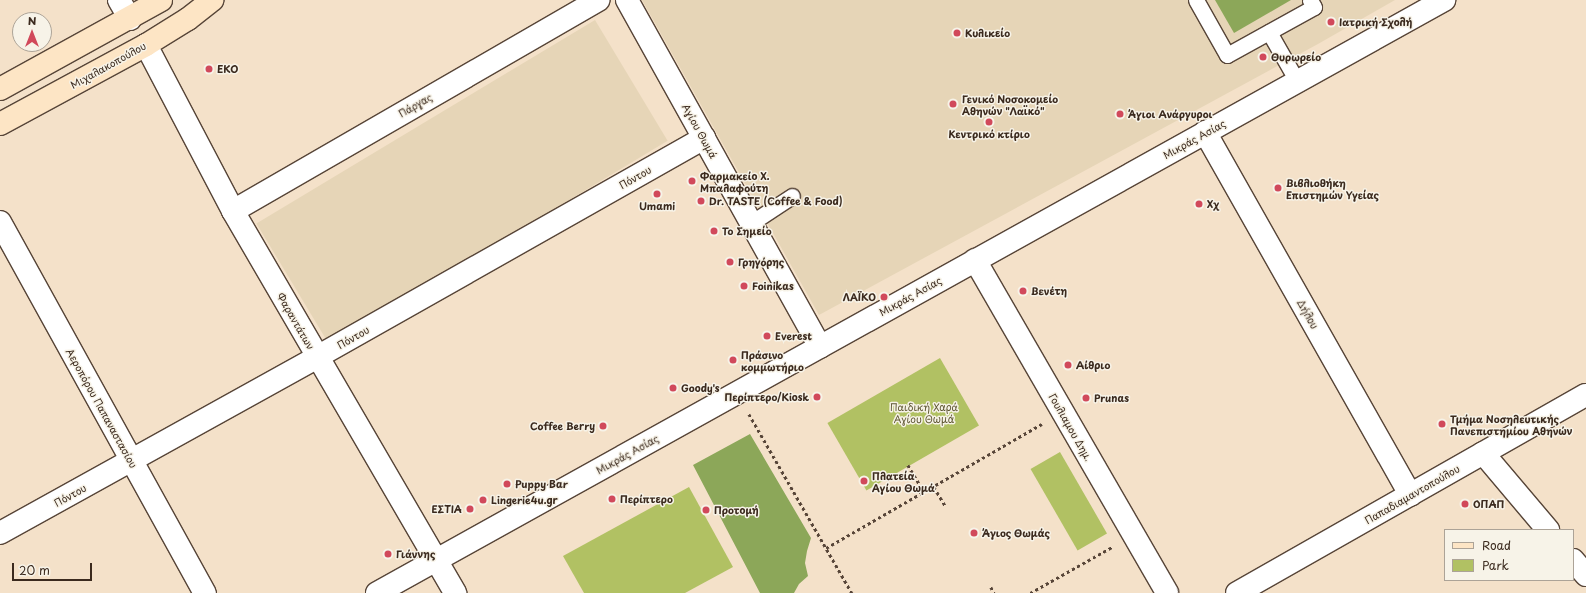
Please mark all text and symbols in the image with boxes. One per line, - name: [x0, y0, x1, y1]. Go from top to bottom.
- north arrow: [12, 12, 52, 52]
- text: N: [28, 12, 36, 29]
- place label: Ιατρική Σχολή: [1339, 16, 1413, 28]
- marker: Ιατρική Σχολή: [1326, 17, 1336, 27]
- place label: Κυλικείο: [965, 27, 1010, 39]
- marker: Κυλικείο: [952, 28, 962, 38]
- street label: Μιχαλακοπούλου: [68, 39, 148, 91]
- place label: Θυρωρείο: [1271, 51, 1321, 63]
- marker: Θυρωρείο: [1258, 52, 1268, 62]
- place label: EKO: [217, 63, 238, 75]
- marker: EKO: [204, 64, 214, 74]
- street label: Πάργας: [396, 91, 434, 119]
- place label: Γενικό Νοσοκομείο Αθηνών "Λαϊκό": [962, 92, 1058, 116]
- marker: Γενικό Νοσοκομείο Αθηνών "Λαϊκό": [947, 98, 959, 110]
- street label: Αγίου Θωμά: [680, 102, 720, 160]
- place label: Άγιοι Ανάργυροι: [1128, 108, 1213, 120]
- marker: Άγιοι Ανάργυροι: [1115, 109, 1125, 119]
- marker: Κεντρικό κτίριο: [984, 117, 994, 127]
- street label: Μικράς Ασίας: [1161, 117, 1227, 161]
- place label: Κεντρικό κτίριο: [948, 128, 1030, 140]
- street label: Πόντου: [617, 163, 653, 191]
- place label: Φαρμακείο Χ. Μπαλαφούτη: [700, 169, 770, 192]
- marker: Φαρμακείο Χ. Μπαλαφούτη: [687, 176, 697, 186]
- place label: Βιβλιοθήκη Επιστημών Υγείας: [1286, 176, 1379, 200]
- marker: Βιβλιοθήκη Επιστημών Υγείας: [1273, 183, 1283, 193]
- marker: Umami: [652, 189, 662, 199]
- place label: Dr. TASTE (Coffee & Food): [709, 195, 843, 207]
- marker: Dr. TASTE (Coffee & Food): [696, 196, 706, 206]
- place label: Χχ: [1207, 198, 1220, 210]
- marker: Χχ: [1194, 199, 1204, 209]
- place label: Umami: [639, 200, 675, 212]
- place label: Το Σημείο: [722, 225, 772, 237]
- marker: Το Σημείο: [709, 226, 719, 236]
- place label: Γρηγόρης: [738, 256, 784, 268]
- marker: Γρηγόρης: [725, 257, 735, 267]
- street label: Μικράς Ασίας: [877, 274, 943, 318]
- place label: Foinikas: [752, 280, 794, 292]
- marker: Foinikas: [739, 281, 749, 291]
- place label: Βενέτη: [1031, 285, 1067, 297]
- marker: Βενέτη: [1018, 286, 1028, 296]
- street label: Φαραντάτων: [275, 290, 317, 352]
- place label: ΛΑΪΚΟ: [843, 291, 876, 303]
- marker: ΛΑΪΚΟ: [879, 292, 889, 302]
- street label: Δήλου: [1295, 297, 1321, 331]
- street label: Πόντου: [335, 323, 371, 351]
- place label: Everest: [775, 330, 812, 342]
- marker: Everest: [762, 331, 772, 341]
- street label: Αεροπόρου Παπαναστασίου: [64, 346, 140, 470]
- place label: Πράσινο κομμωτήριο: [741, 348, 804, 372]
- marker: Πράσινο κομμωτήριο: [728, 355, 738, 365]
- place label: Αίθριο: [1076, 359, 1110, 371]
- marker: Αίθριο: [1063, 360, 1073, 370]
- place label: Goody's: [681, 382, 720, 394]
- marker: Goody's: [668, 383, 678, 393]
- place label: Περίπτερο/Kiosk: [725, 391, 809, 403]
- street label: Γουλιαμου Δημ.: [1047, 391, 1095, 463]
- marker: Περίπτερο/Kiosk: [812, 392, 822, 402]
- place label: Prunas: [1094, 392, 1129, 404]
- marker: Prunas: [1081, 393, 1091, 403]
- park label: Παιδική Χαρά Αγίου Θωμά: [890, 400, 958, 424]
- place label: Τμήμα Νοσηλευτικής Πανεπιστημίου Αθηνών: [1450, 412, 1572, 436]
- marker: Τμήμα Νοσηλευτικής Πανεπιστημίου Αθηνών: [1437, 419, 1447, 429]
- place label: Coffee Berry: [529, 420, 595, 432]
- marker: Coffee Berry: [598, 421, 608, 431]
- street label: Μικράς Ασίας: [594, 432, 660, 476]
- street label: Παπαδιαμαντοπούλου: [1362, 462, 1462, 526]
- place label: Πλατεία Αγίου Θωμά: [872, 469, 935, 492]
- marker: Πλατεία Αγίου Θωμά: [859, 476, 869, 486]
- place label: Puppy Bar: [515, 478, 568, 490]
- marker: Puppy Bar: [502, 479, 512, 489]
- street label: Πόντου: [52, 481, 88, 509]
- place label: Περίπτερο: [620, 493, 673, 505]
- place label: Lingerie4u.gr: [491, 494, 558, 506]
- marker: Περίπτερο: [607, 494, 617, 504]
- marker: Lingerie4u.gr: [478, 495, 488, 505]
- place label: ΟΠΑΠ: [1473, 498, 1504, 510]
- marker: ΟΠΑΠ: [1460, 499, 1470, 509]
- place label: ΕΣΤΙΑ: [431, 503, 462, 515]
- marker: ΕΣΤΙΑ: [465, 504, 475, 514]
- place label: Προτομή: [714, 504, 759, 516]
- marker: Προτομή: [701, 505, 711, 515]
- place label: Άγιος Θωμάς: [982, 527, 1050, 539]
- marker: Άγιος Θωμάς: [969, 528, 979, 538]
- legend: [1444, 529, 1574, 581]
- text: Road: [1482, 536, 1511, 554]
- place label: Γιάννης: [396, 548, 435, 560]
- marker: Γιάννης: [383, 549, 393, 559]
- scale bar: [14, 555, 94, 581]
- text: Park: [1482, 556, 1509, 574]
- text: 20 m: [19, 561, 50, 579]

